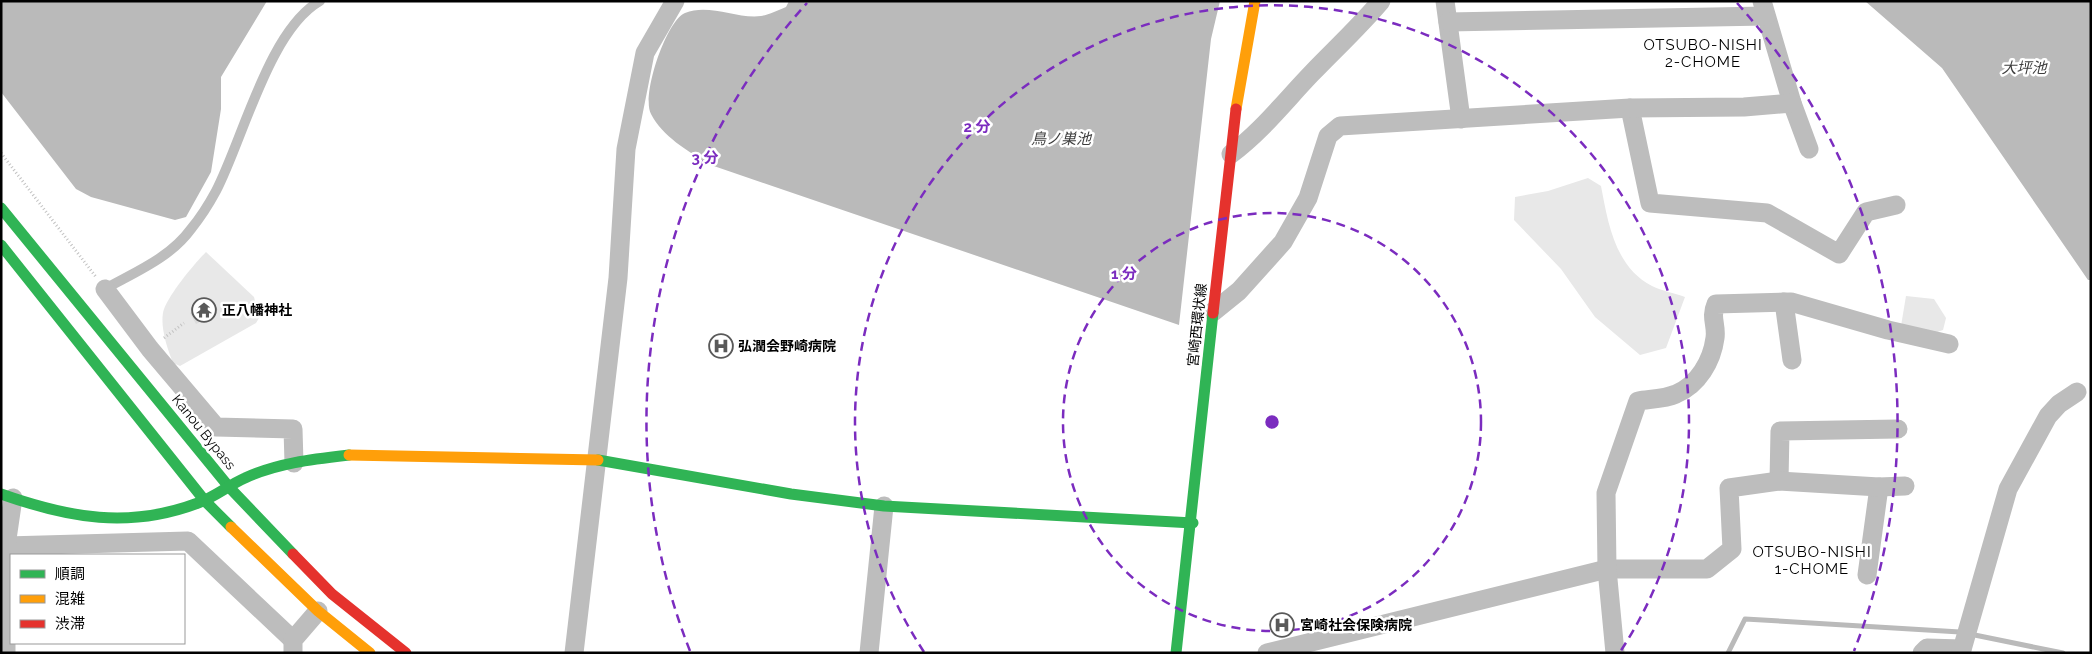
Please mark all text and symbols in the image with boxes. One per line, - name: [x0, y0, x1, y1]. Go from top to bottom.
- district label: OTSUBO-NISHI 2-CHOME: [1643, 36, 1763, 71]
- water label: 大坪池: [2001, 59, 2048, 77]
- text: 2 分: [963, 118, 991, 136]
- water label: 鳥ノ巣池: [1031, 130, 1093, 148]
- text: 3 分: [692, 149, 718, 167]
- text: 1 分: [1111, 265, 1137, 283]
- street label: 宮崎西環状線: [1185, 282, 1209, 368]
- temple icon: 正八幡神社: [191, 297, 217, 323]
- place label: 正八幡神社: [222, 302, 292, 318]
- hospital icon: 弘潤会野崎病院: [708, 333, 734, 359]
- place label: 弘潤会野崎病院: [738, 338, 836, 354]
- street label: Kanou Bypass: [169, 391, 239, 473]
- centre of rings: [1263, 413, 1281, 431]
- district label: OTSUBO-NISHI 1-CHOME: [1752, 543, 1872, 578]
- legend: [10, 554, 185, 644]
- text: 順調: [55, 565, 85, 583]
- text: 混雑: [55, 590, 85, 608]
- hospital icon: 宮崎社会保険病院: [1269, 612, 1295, 638]
- text: 渋滞: [55, 615, 85, 633]
- place label: 宮崎社会保険病院: [1300, 617, 1412, 633]

